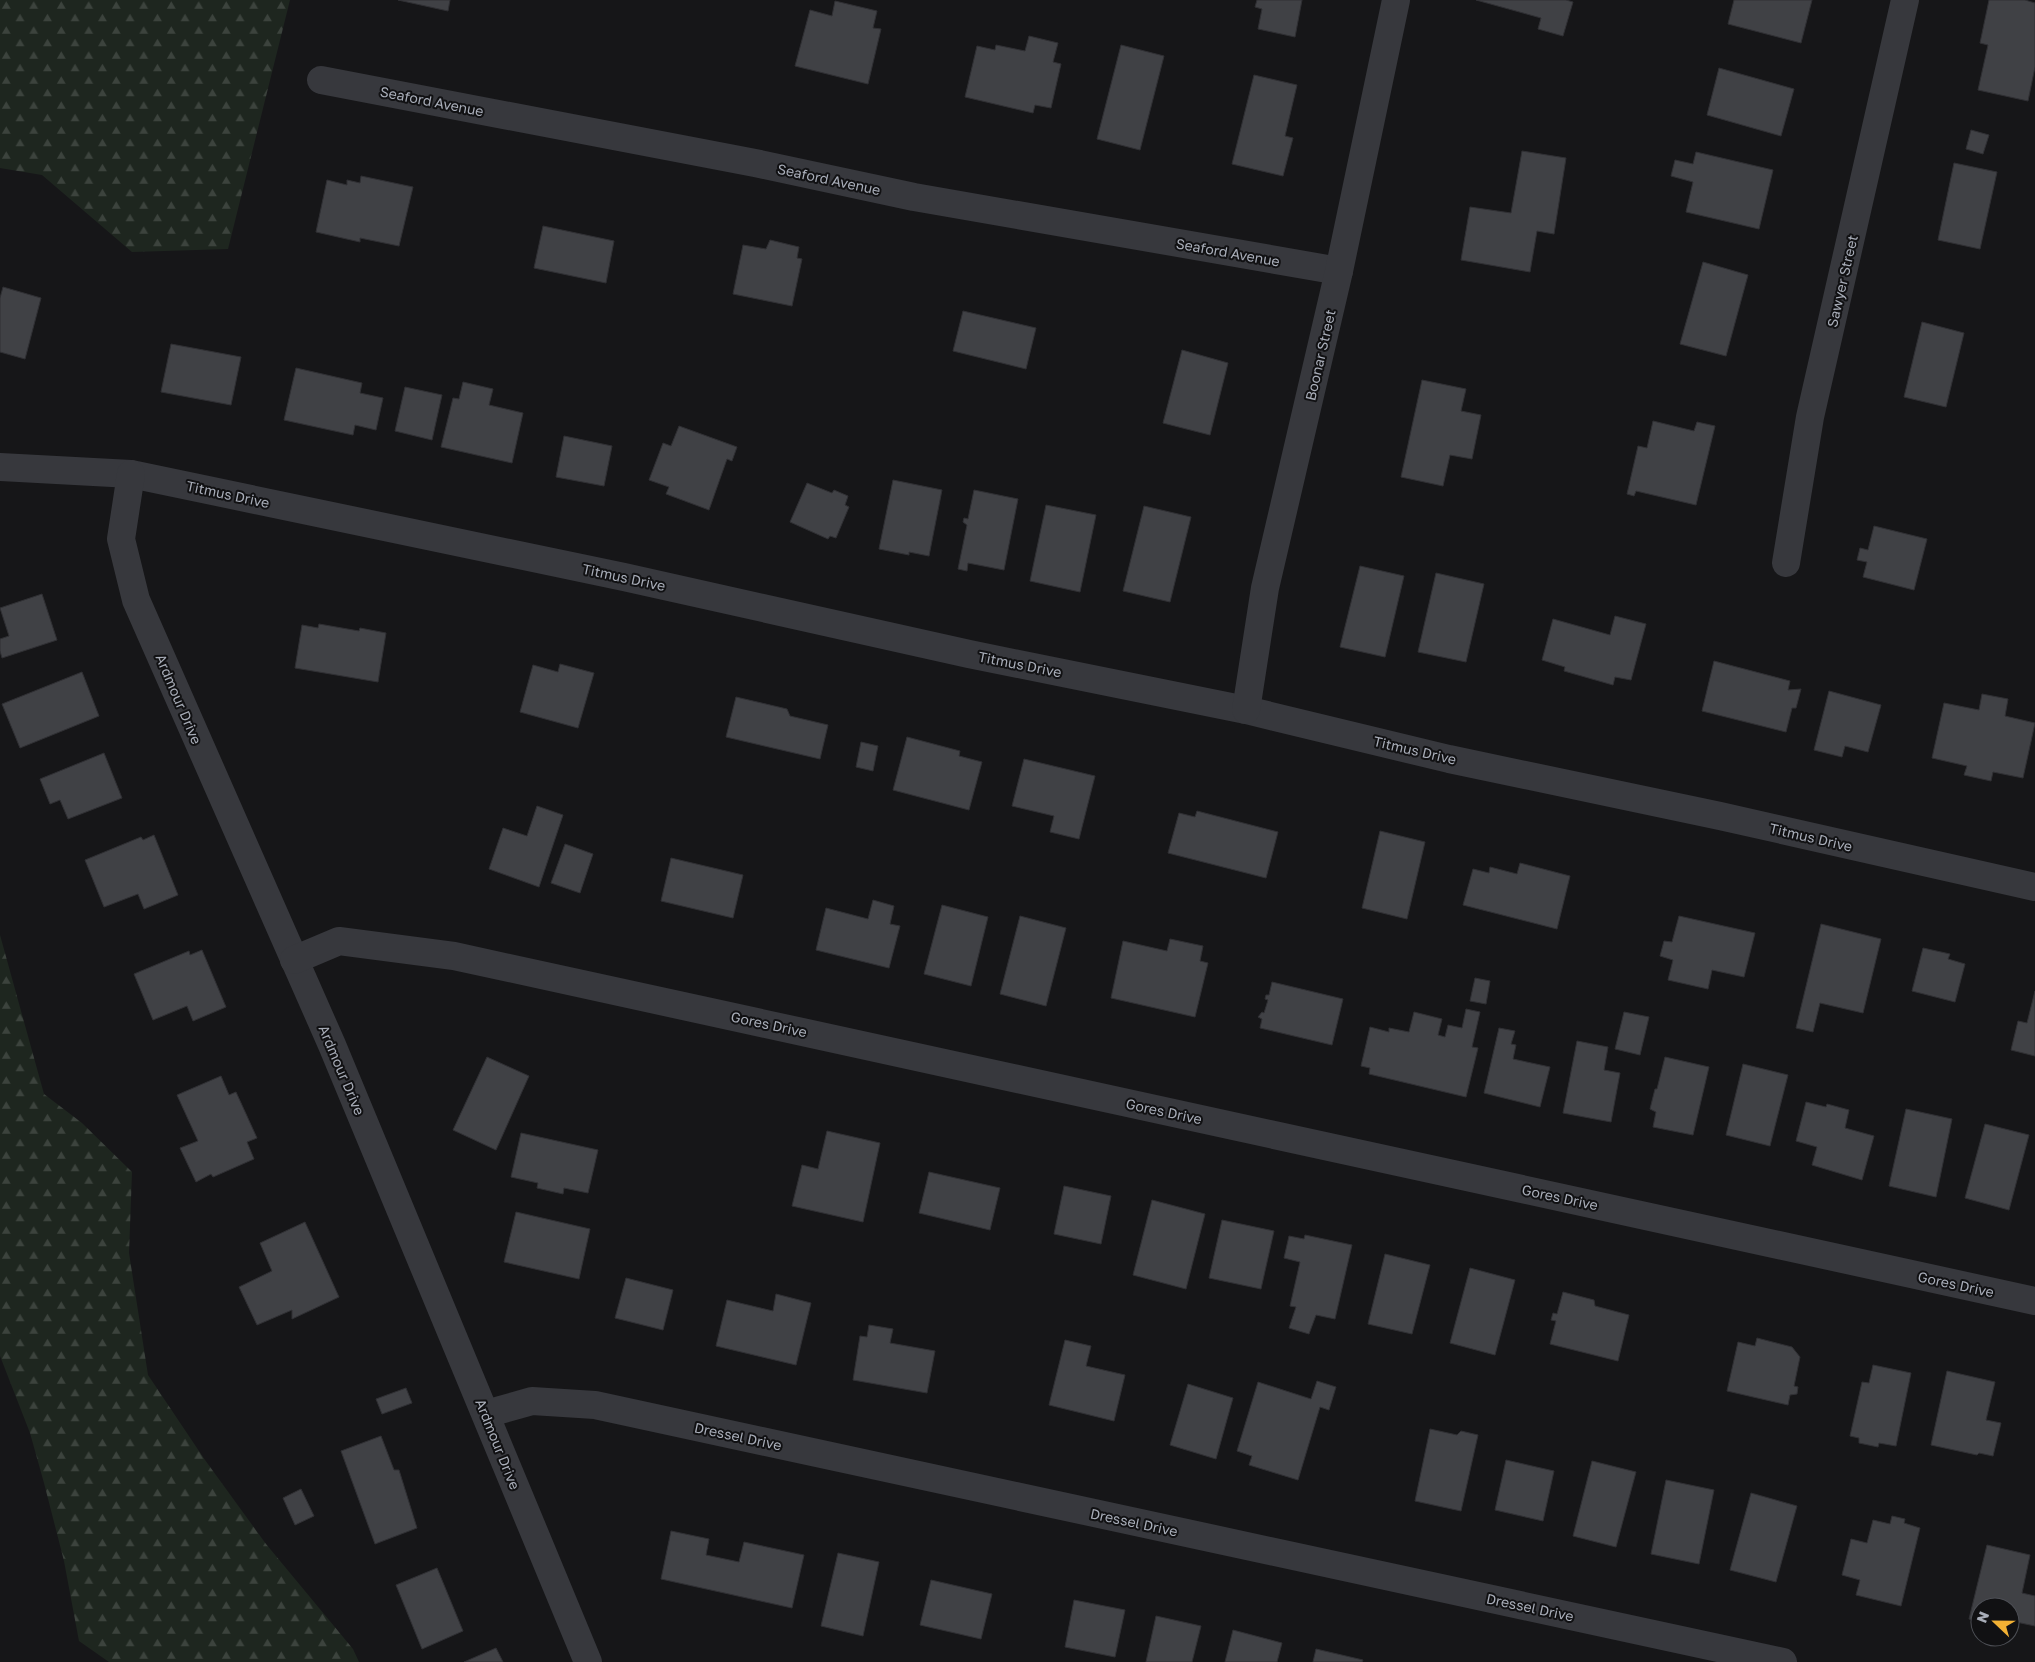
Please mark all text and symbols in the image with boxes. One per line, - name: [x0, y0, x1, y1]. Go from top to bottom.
- street label: Seaford Avenue: [379, 83, 485, 119]
- street label: Seaford Avenue: [776, 160, 882, 198]
- street label: Sawyer Street: [1823, 233, 1861, 329]
- street label: Seaford Avenue: [1175, 234, 1281, 270]
- street label: Boonar Street: [1301, 308, 1339, 402]
- street label: Titmus Drive: [185, 477, 271, 511]
- street label: Titmus Drive: [581, 560, 667, 594]
- street label: Titmus Drive: [977, 648, 1063, 680]
- street label: Ardmour Drive: [152, 651, 206, 747]
- street label: Titmus Drive: [1372, 732, 1458, 768]
- street label: Titmus Drive: [1768, 819, 1854, 855]
- street label: Gores Drive: [729, 1008, 809, 1040]
- street label: Ardmour Drive: [315, 1022, 369, 1118]
- street label: Gores Drive: [1124, 1095, 1204, 1127]
- street label: Gores Drive: [1520, 1181, 1600, 1213]
- street label: Gores Drive: [1916, 1268, 1996, 1300]
- street label: Ardmour Drive: [472, 1396, 524, 1492]
- street label: Dressel Drive: [693, 1418, 783, 1454]
- street label: Dressel Drive: [1089, 1504, 1179, 1540]
- street label: Dressel Drive: [1485, 1589, 1575, 1625]
- north arrow: [1970, 1597, 2020, 1647]
- text: N: [1973, 1609, 1992, 1625]

